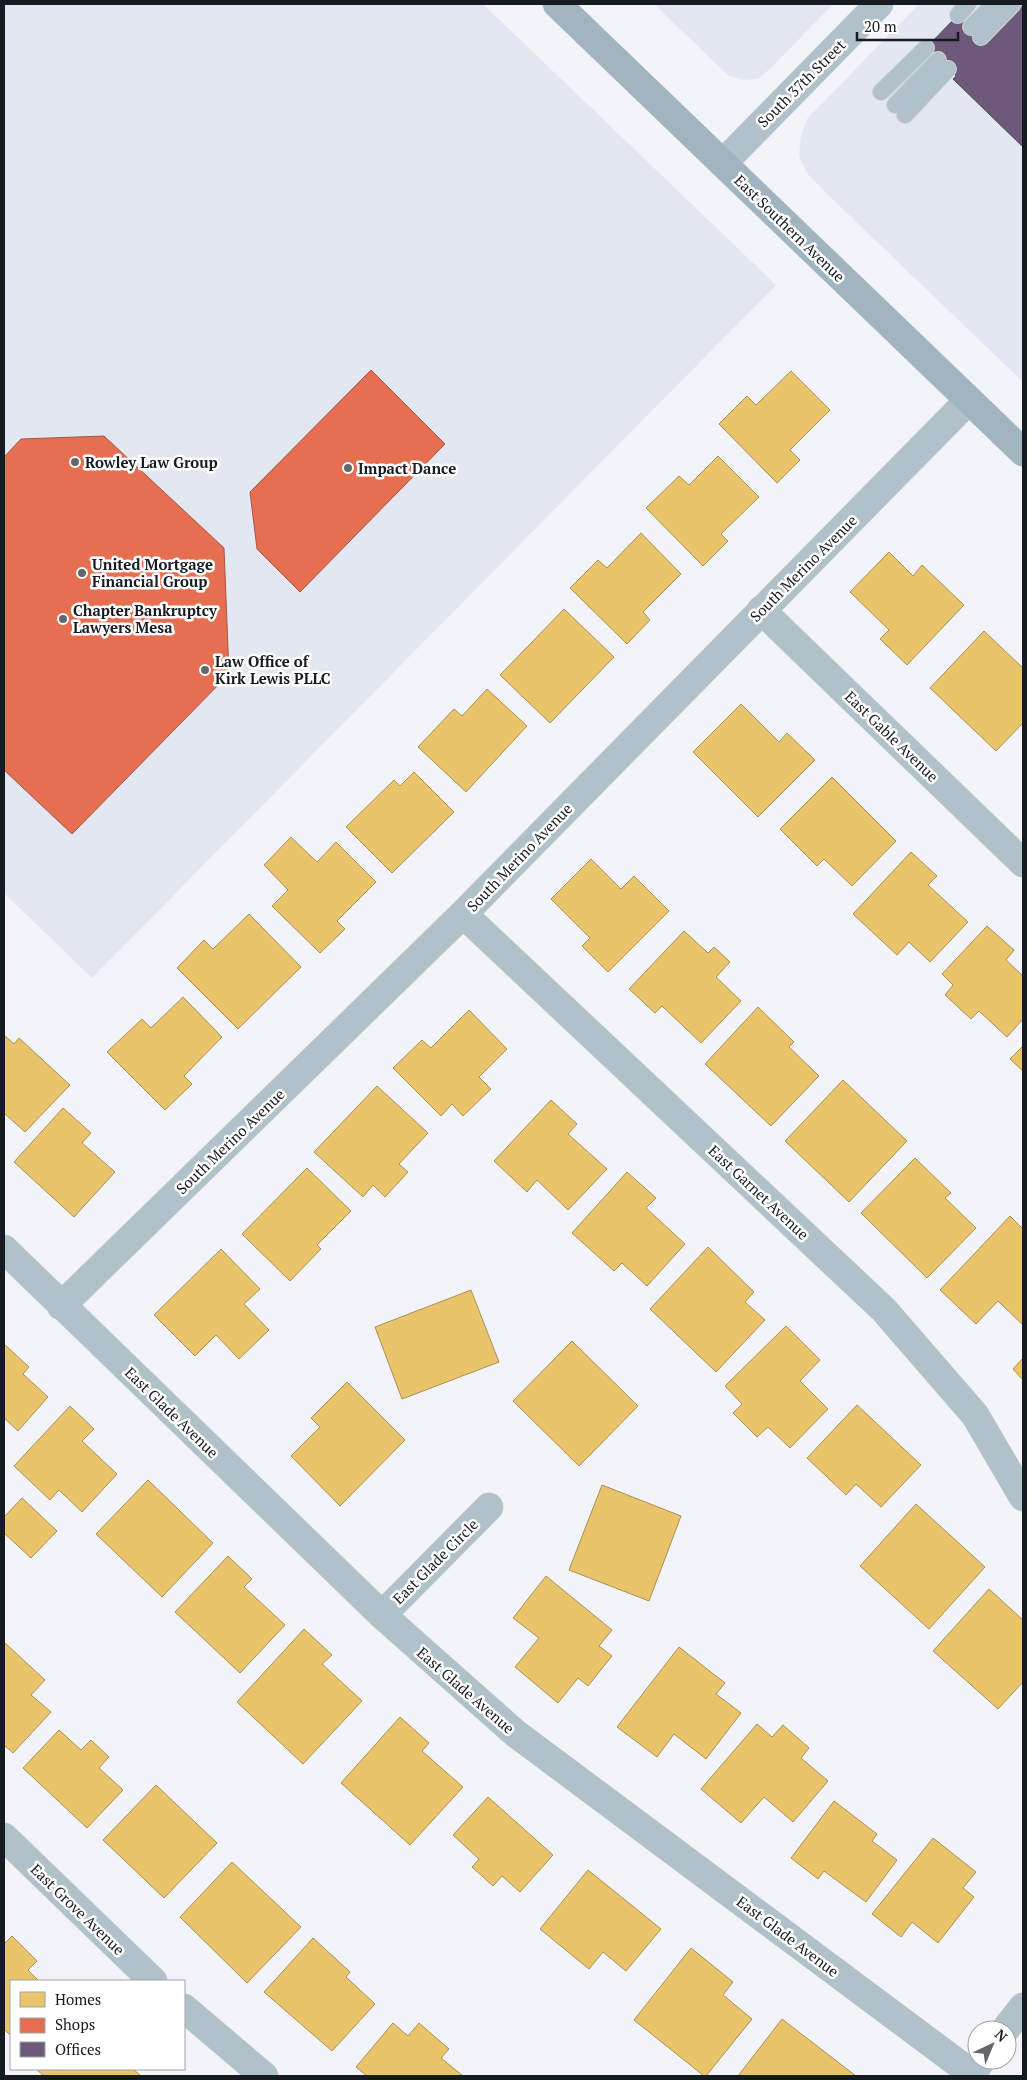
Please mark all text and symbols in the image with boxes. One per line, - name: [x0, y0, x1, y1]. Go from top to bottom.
- scale bar: [857, 10, 958, 42]
- text: 20 m: [864, 16, 897, 36]
- street label: South 37th Street: [753, 34, 850, 131]
- street label: East Southern Avenue: [731, 170, 849, 286]
- place label: Rowley Law Group: [85, 452, 218, 472]
- marker: Rowley Law Group: [69, 456, 81, 468]
- place label: Impact Dance: [358, 458, 456, 478]
- marker: Impact Dance: [342, 462, 354, 474]
- street label: South Merino Avenue: [745, 510, 861, 626]
- place label: United Mortgage Financial Group: [92, 554, 213, 591]
- marker: United Mortgage Financial Group: [76, 567, 88, 579]
- place label: Chapter Bankruptcy Lawyers Mesa: [73, 600, 218, 637]
- marker: Chapter Bankruptcy Lawyers Mesa: [57, 613, 69, 625]
- place label: Law Office of Kirk Lewis PLLC: [215, 651, 331, 688]
- marker: Law Office of Kirk Lewis PLLC: [199, 664, 211, 676]
- street label: East Gable Avenue: [841, 686, 943, 786]
- street label: South Merino Avenue: [462, 798, 576, 916]
- street label: South Merino Avenue: [171, 1084, 289, 1198]
- street label: East Garnet Avenue: [705, 1140, 813, 1244]
- street label: East Glade Avenue: [121, 1362, 223, 1462]
- street label: East Glade Circle: [388, 1514, 482, 1608]
- street label: East Glade Avenue: [413, 1642, 519, 1738]
- street label: East Grove Avenue: [27, 1859, 129, 1959]
- street label: East Glade Avenue: [733, 1891, 843, 1981]
- legend: [10, 1980, 185, 2070]
- text: Homes: [55, 1989, 101, 2009]
- text: Shops: [55, 2014, 95, 2034]
- north arrow: [967, 2020, 1017, 2070]
- text: N: [991, 2025, 1012, 2046]
- text: Offices: [55, 2039, 101, 2059]

